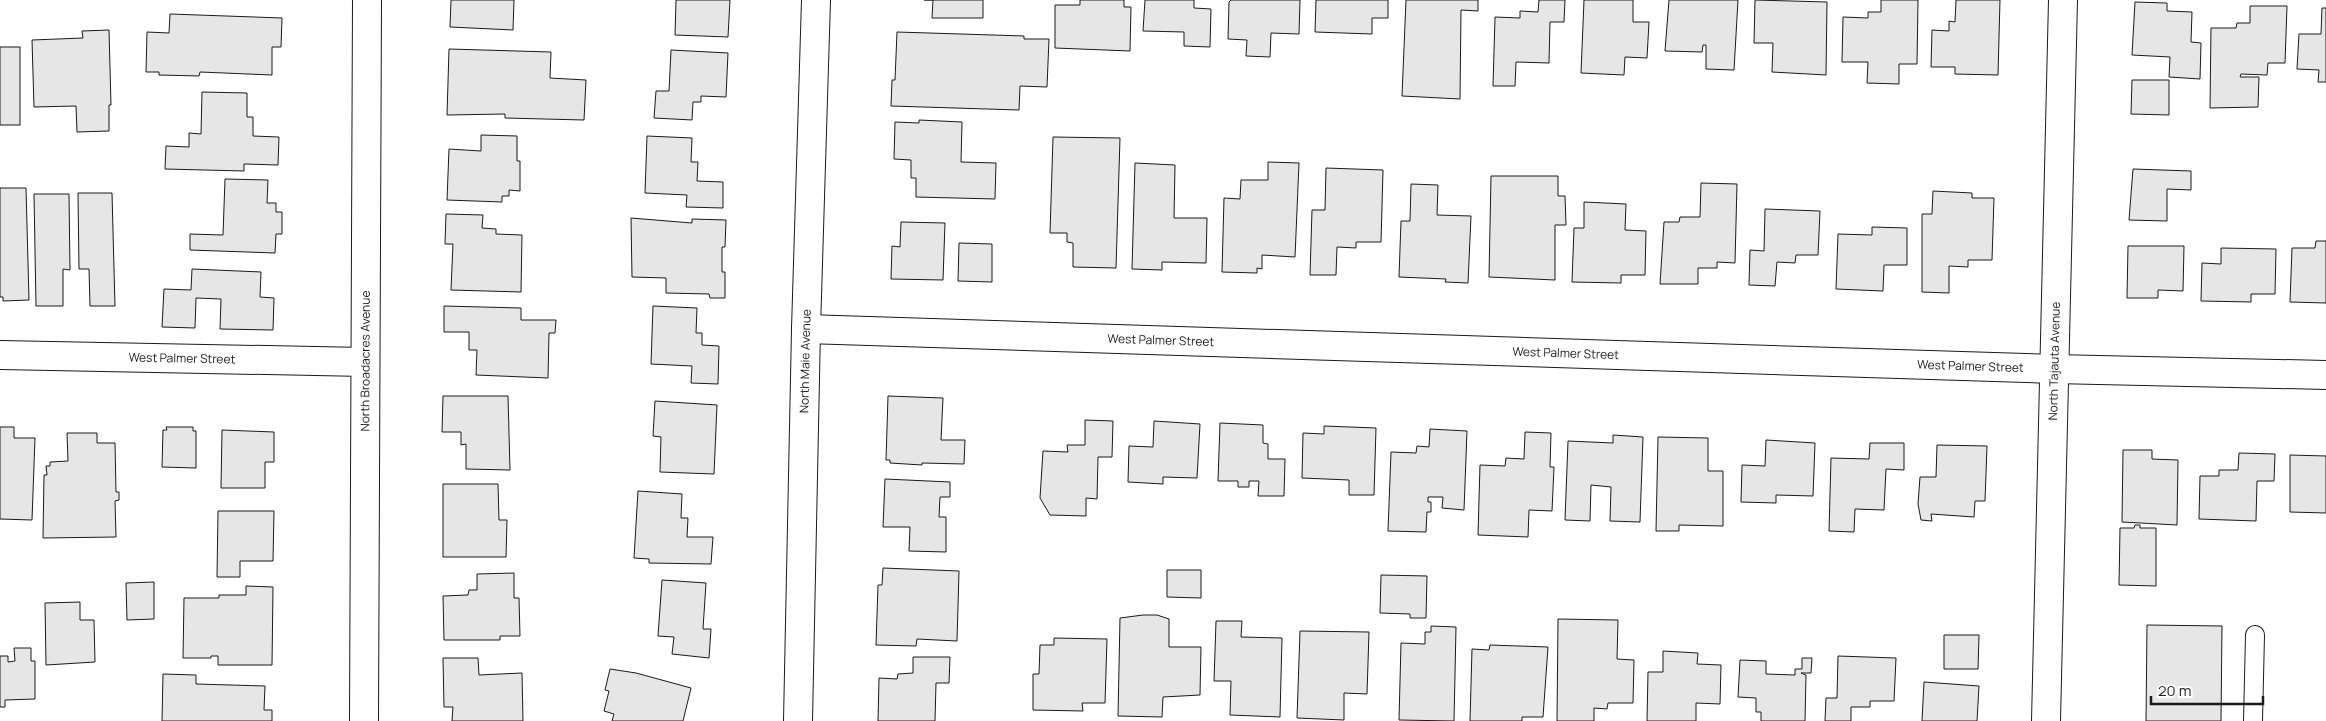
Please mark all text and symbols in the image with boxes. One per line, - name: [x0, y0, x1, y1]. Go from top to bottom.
- street label: North Broadacres Avenue: [356, 291, 374, 431]
- street label: North Tajauta Avenue: [2044, 301, 2064, 421]
- street label: North Maie Avenue: [795, 309, 815, 413]
- street label: West Palmer Street: [1107, 330, 1215, 350]
- street label: West Palmer Street: [1512, 343, 1619, 363]
- street label: West Palmer Street: [128, 348, 236, 368]
- street label: West Palmer Street: [1917, 356, 2024, 376]
- scale bar: [2151, 674, 2264, 706]
- text: 20 m: [2158, 680, 2191, 701]

